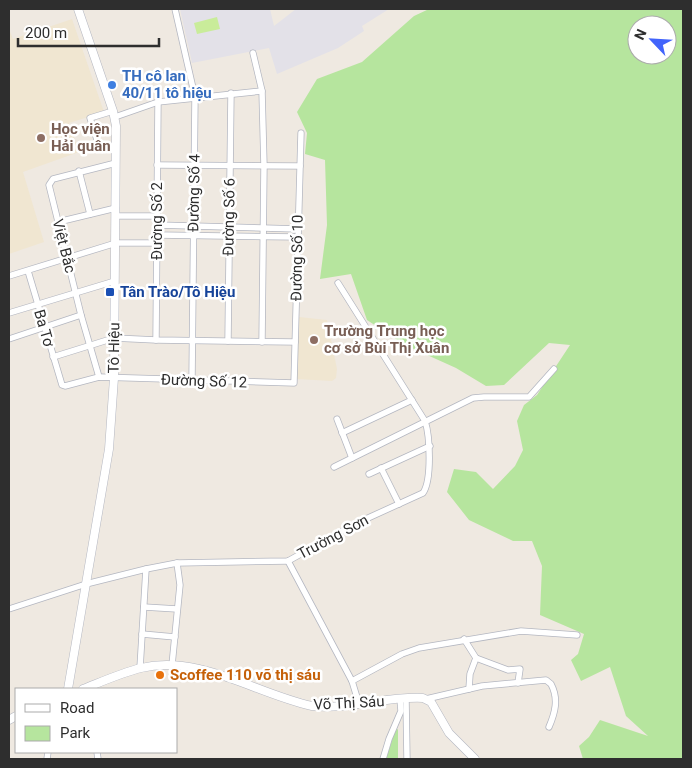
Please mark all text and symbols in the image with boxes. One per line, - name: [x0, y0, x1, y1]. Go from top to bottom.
- scale bar: [18, 15, 159, 47]
- north arrow: [627, 15, 677, 65]
- text: 200 m: [25, 24, 67, 42]
- text: N: [631, 27, 650, 42]
- place label: TH cô lan 40/11 tô hiệu: [122, 67, 212, 102]
- marker: TH cô lan 40/11 tô hiệu: [106, 79, 118, 91]
- place label: Học viện Hải quân: [51, 120, 111, 155]
- marker: Học viện Hải quân: [35, 132, 47, 144]
- street label: Đường Số 4: [184, 153, 204, 232]
- street label: Đường Số 6: [219, 178, 239, 256]
- street label: Đường Số 2: [148, 182, 166, 260]
- street label: Đường Số 10: [287, 215, 307, 301]
- street label: Việt Bắc: [49, 217, 79, 275]
- place label: Tân Trào/Tô Hiệu: [120, 283, 235, 301]
- marker: Tân Trào/Tô Hiệu: [104, 286, 116, 298]
- street label: Ba Tơ: [30, 307, 58, 349]
- street label: Tô Hiệu: [105, 322, 123, 374]
- place label: Trường Trung học cơ sở Bùi Thị Xuân: [324, 322, 449, 357]
- marker: Trường Trung học cơ sở Bùi Thị Xuân: [308, 334, 320, 346]
- street label: Đường Số 12: [161, 370, 247, 392]
- street label: Trường Sơn: [295, 511, 371, 563]
- place label: Scoffee 110 võ thị sáu: [170, 666, 321, 684]
- marker: Scoffee 110 võ thị sáu: [154, 669, 166, 681]
- legend: [15, 688, 178, 753]
- street label: Võ Thị Sáu: [313, 692, 385, 714]
- text: Road: [60, 699, 94, 717]
- text: Park: [60, 724, 91, 742]

